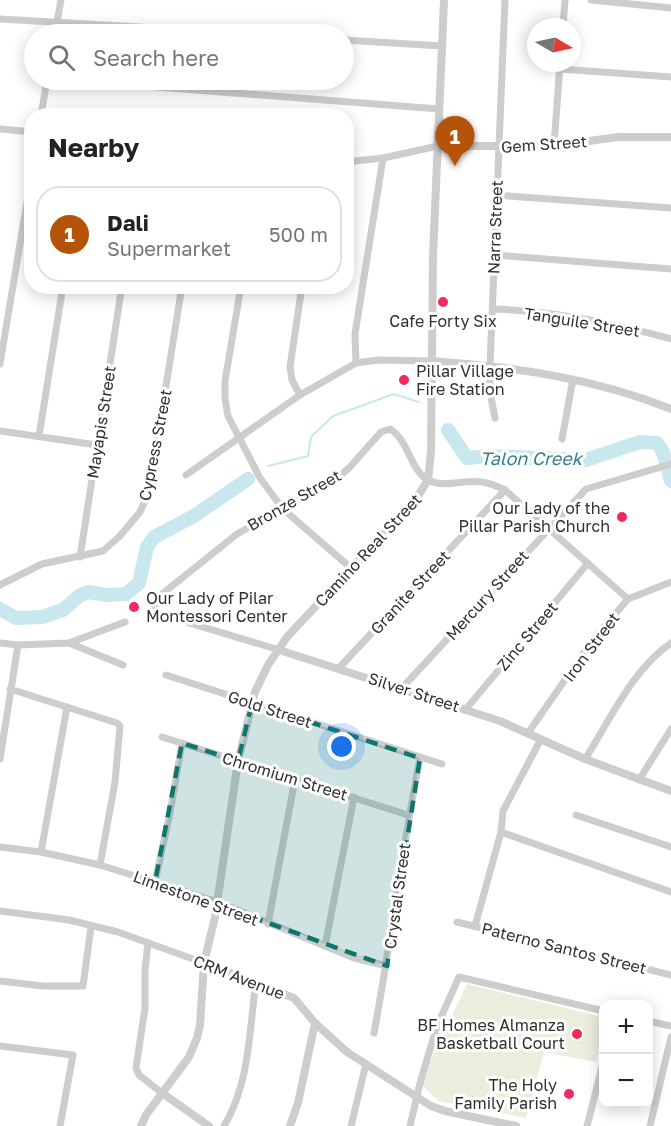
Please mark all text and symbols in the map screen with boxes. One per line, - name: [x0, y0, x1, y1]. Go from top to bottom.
- north arrow: [527, 18, 581, 72]
- search box: [24, 24, 354, 90]
- icon: search: [45, 41, 78, 74]
- text: Search here: [93, 44, 219, 71]
- pin: 1: [436, 116, 474, 166]
- street label: Gem Street: [500, 131, 588, 157]
- text: Nearby: [48, 132, 139, 163]
- street label: Narra Street: [483, 180, 507, 274]
- text: Dali: [107, 209, 149, 236]
- text: 1: [64, 222, 75, 246]
- text: 500 m: [269, 222, 328, 246]
- text: Supermarket: [107, 236, 231, 260]
- marker: Cafe Forty Six: [436, 295, 450, 309]
- street label: Tanguile Street: [523, 303, 641, 341]
- place label: Cafe Forty Six: [389, 311, 497, 331]
- place label: Pillar Village Fire Station: [416, 361, 514, 399]
- street label: Mayapis Street: [82, 364, 120, 480]
- marker: Pillar Village Fire Station: [397, 373, 411, 387]
- street label: Cypress Street: [134, 387, 176, 503]
- water label: Talon Creek: [480, 447, 584, 469]
- street label: Bronze Street: [244, 465, 344, 535]
- street label: Camino Real Street: [310, 489, 426, 611]
- place label: Our Lady of the Pillar Parish Church: [458, 498, 610, 536]
- marker: Our Lady of the Pillar Parish Church: [615, 510, 629, 524]
- street label: Granite Street: [366, 546, 454, 638]
- street label: Mercury Street: [441, 546, 533, 644]
- place label: Our Lady of Pilar Montessori Center: [146, 588, 288, 626]
- street label: Zinc Street: [492, 597, 562, 675]
- marker: Our Lady of Pilar Montessori Center: [127, 600, 141, 614]
- street label: Iron Street: [558, 608, 624, 686]
- street label: Silver Street: [366, 668, 462, 716]
- street label: Gold Street: [226, 686, 314, 732]
- your location: [327, 732, 356, 761]
- street label: Chromium Street: [220, 747, 350, 805]
- street label: Crystal Street: [380, 842, 414, 950]
- street label: Limestone Street: [131, 866, 261, 930]
- street label: Paterno Santos Street: [479, 918, 649, 978]
- street label: CRM Avenue: [191, 950, 287, 1004]
- map controls: [599, 1000, 653, 1108]
- button: +: [599, 1000, 653, 1054]
- place label: BF Homes Almanza Basketball Court: [417, 1015, 565, 1053]
- marker: BF Homes Almanza Basketball Court: [570, 1027, 584, 1041]
- button: −: [599, 1054, 653, 1108]
- place label: The Holy Family Parish: [454, 1075, 557, 1113]
- marker: The Holy Family Parish: [562, 1087, 576, 1101]

